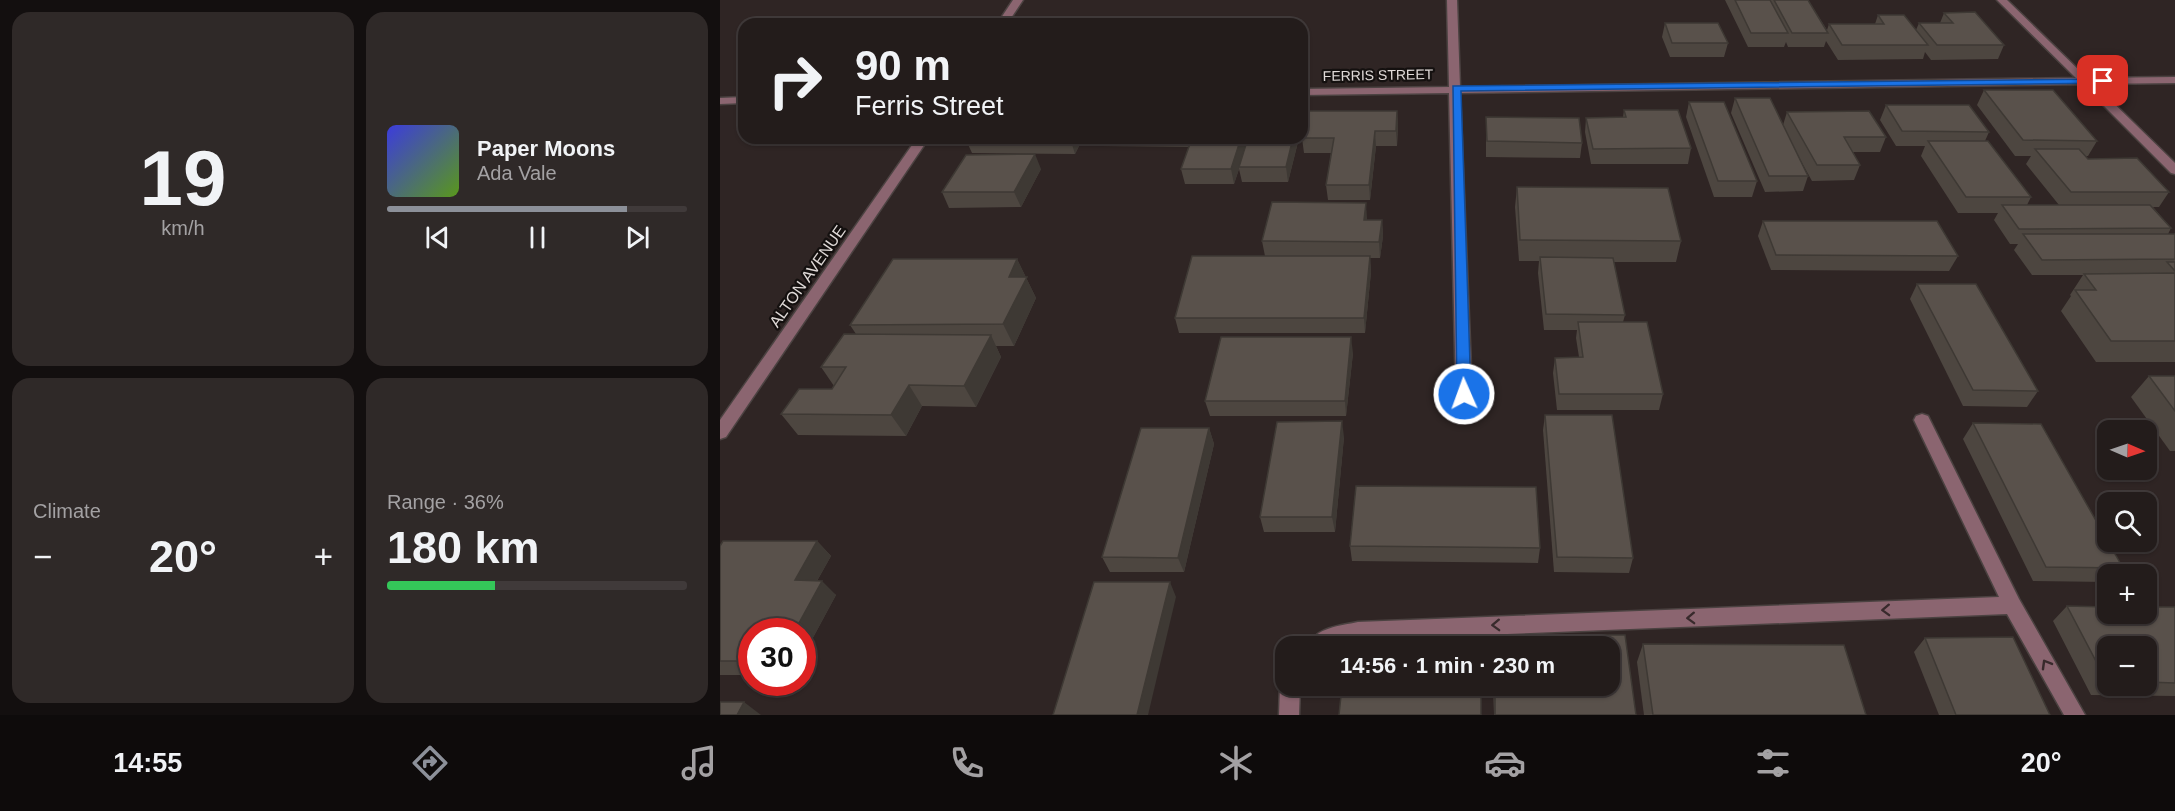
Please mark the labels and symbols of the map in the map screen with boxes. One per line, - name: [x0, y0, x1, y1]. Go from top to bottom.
- pin: [2077, 55, 2128, 106]
- street label: FERRIS STREET: [1323, 66, 1434, 84]
- street label: ALTON AVENUE: [766, 222, 849, 330]
- position arrow: [1432, 362, 1496, 426]
- north arrow: [2097, 420, 2157, 480]
- one-way arrow: [1882, 603, 1891, 616]
- one-way arrow: [1687, 611, 1696, 624]
- speed limit sign: 30: [738, 618, 816, 696]
- one-way arrow: [1492, 619, 1501, 632]
- one-way arrow: [2042, 660, 2054, 670]

